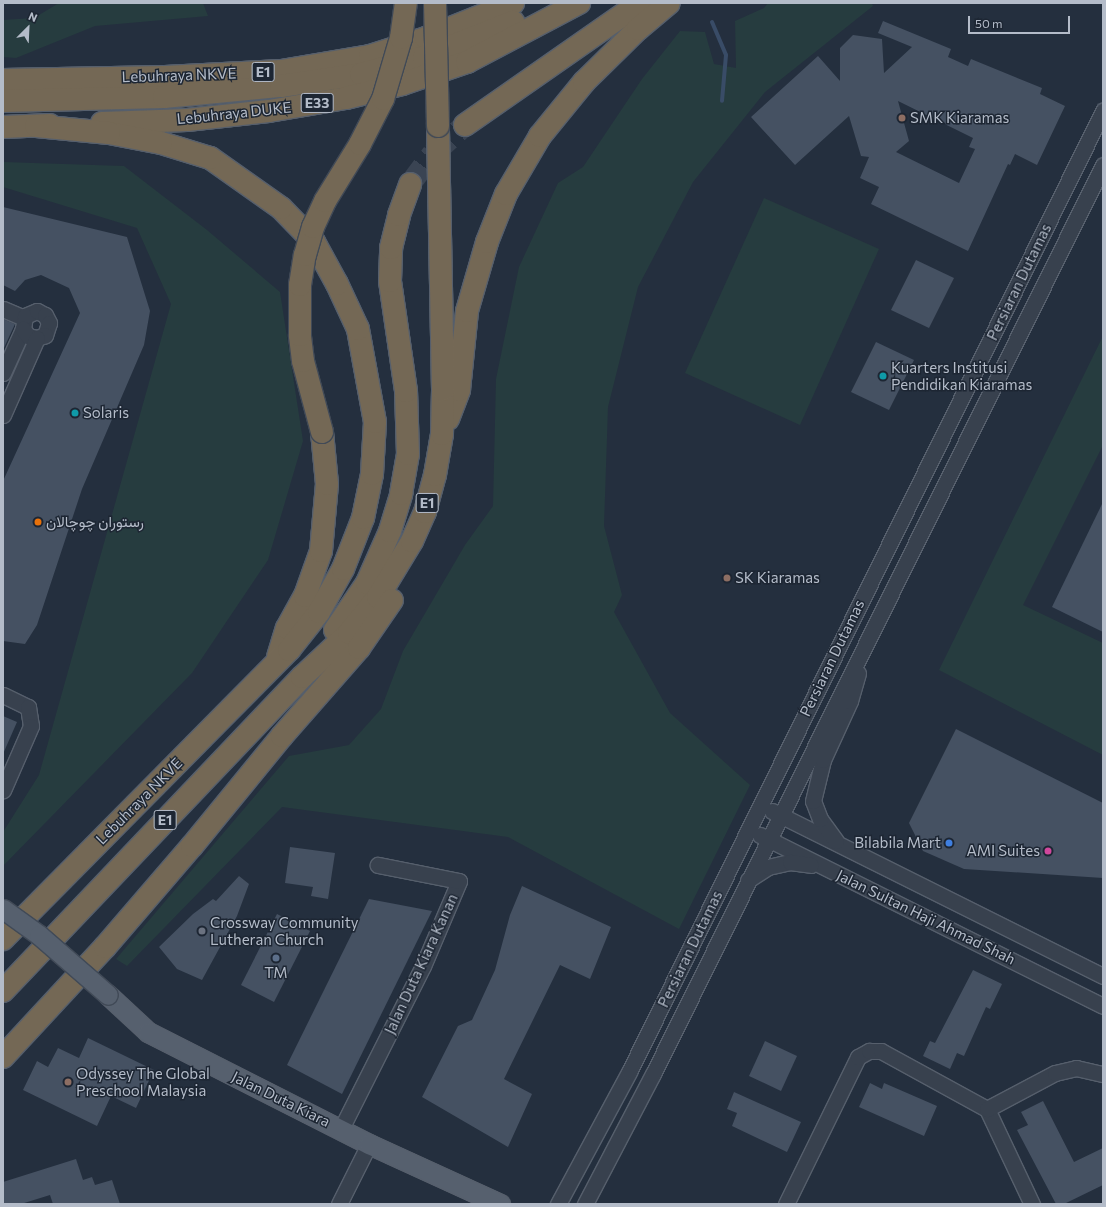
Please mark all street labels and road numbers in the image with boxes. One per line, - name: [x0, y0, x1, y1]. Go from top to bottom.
- road number: E1: [251, 60, 275, 84]
- street label: Lebuhraya NKVE: [121, 64, 237, 86]
- road number: E33: [300, 91, 334, 115]
- street label: Lebuhraya DUKE: [176, 98, 292, 128]
- street label: Persiaran Dutamas: [983, 221, 1055, 343]
- road number: E1: [415, 491, 439, 515]
- street label: Persiaran Dutamas: [796, 597, 868, 719]
- street label: Lebuhraya NKVE: [92, 754, 186, 848]
- road number: E1: [153, 808, 177, 832]
- street label: Jalan Sultan Haji Ahmad Shah: [834, 866, 1018, 968]
- street label: Persiaran Dutamas: [654, 888, 726, 1010]
- street label: Jalan Duta Kiara Kanan: [381, 891, 461, 1037]
- street label: Jalan Duta Kiara: [229, 1067, 333, 1131]

